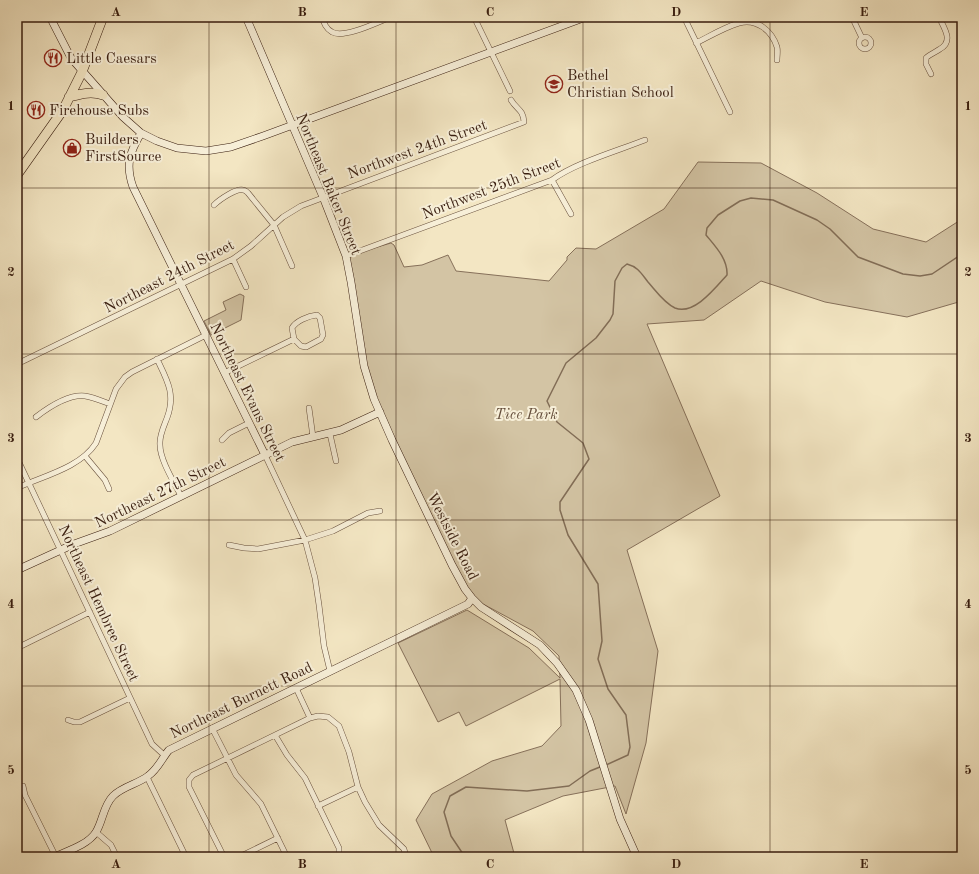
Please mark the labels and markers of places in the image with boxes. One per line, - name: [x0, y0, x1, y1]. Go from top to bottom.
- restaurant icon: Little Caesars: [43, 48, 63, 68]
- place label: Little Caesars: [66, 52, 157, 67]
- place label: Bethel Christian School: [567, 69, 674, 101]
- school or university icon: Bethel Christian School: [544, 74, 564, 94]
- restaurant icon: Firehouse Subs: [26, 100, 46, 120]
- place label: Firehouse Subs: [49, 104, 149, 119]
- place label: Builders FirstSource: [85, 133, 162, 165]
- shop icon: Builders FirstSource: [62, 138, 82, 158]

